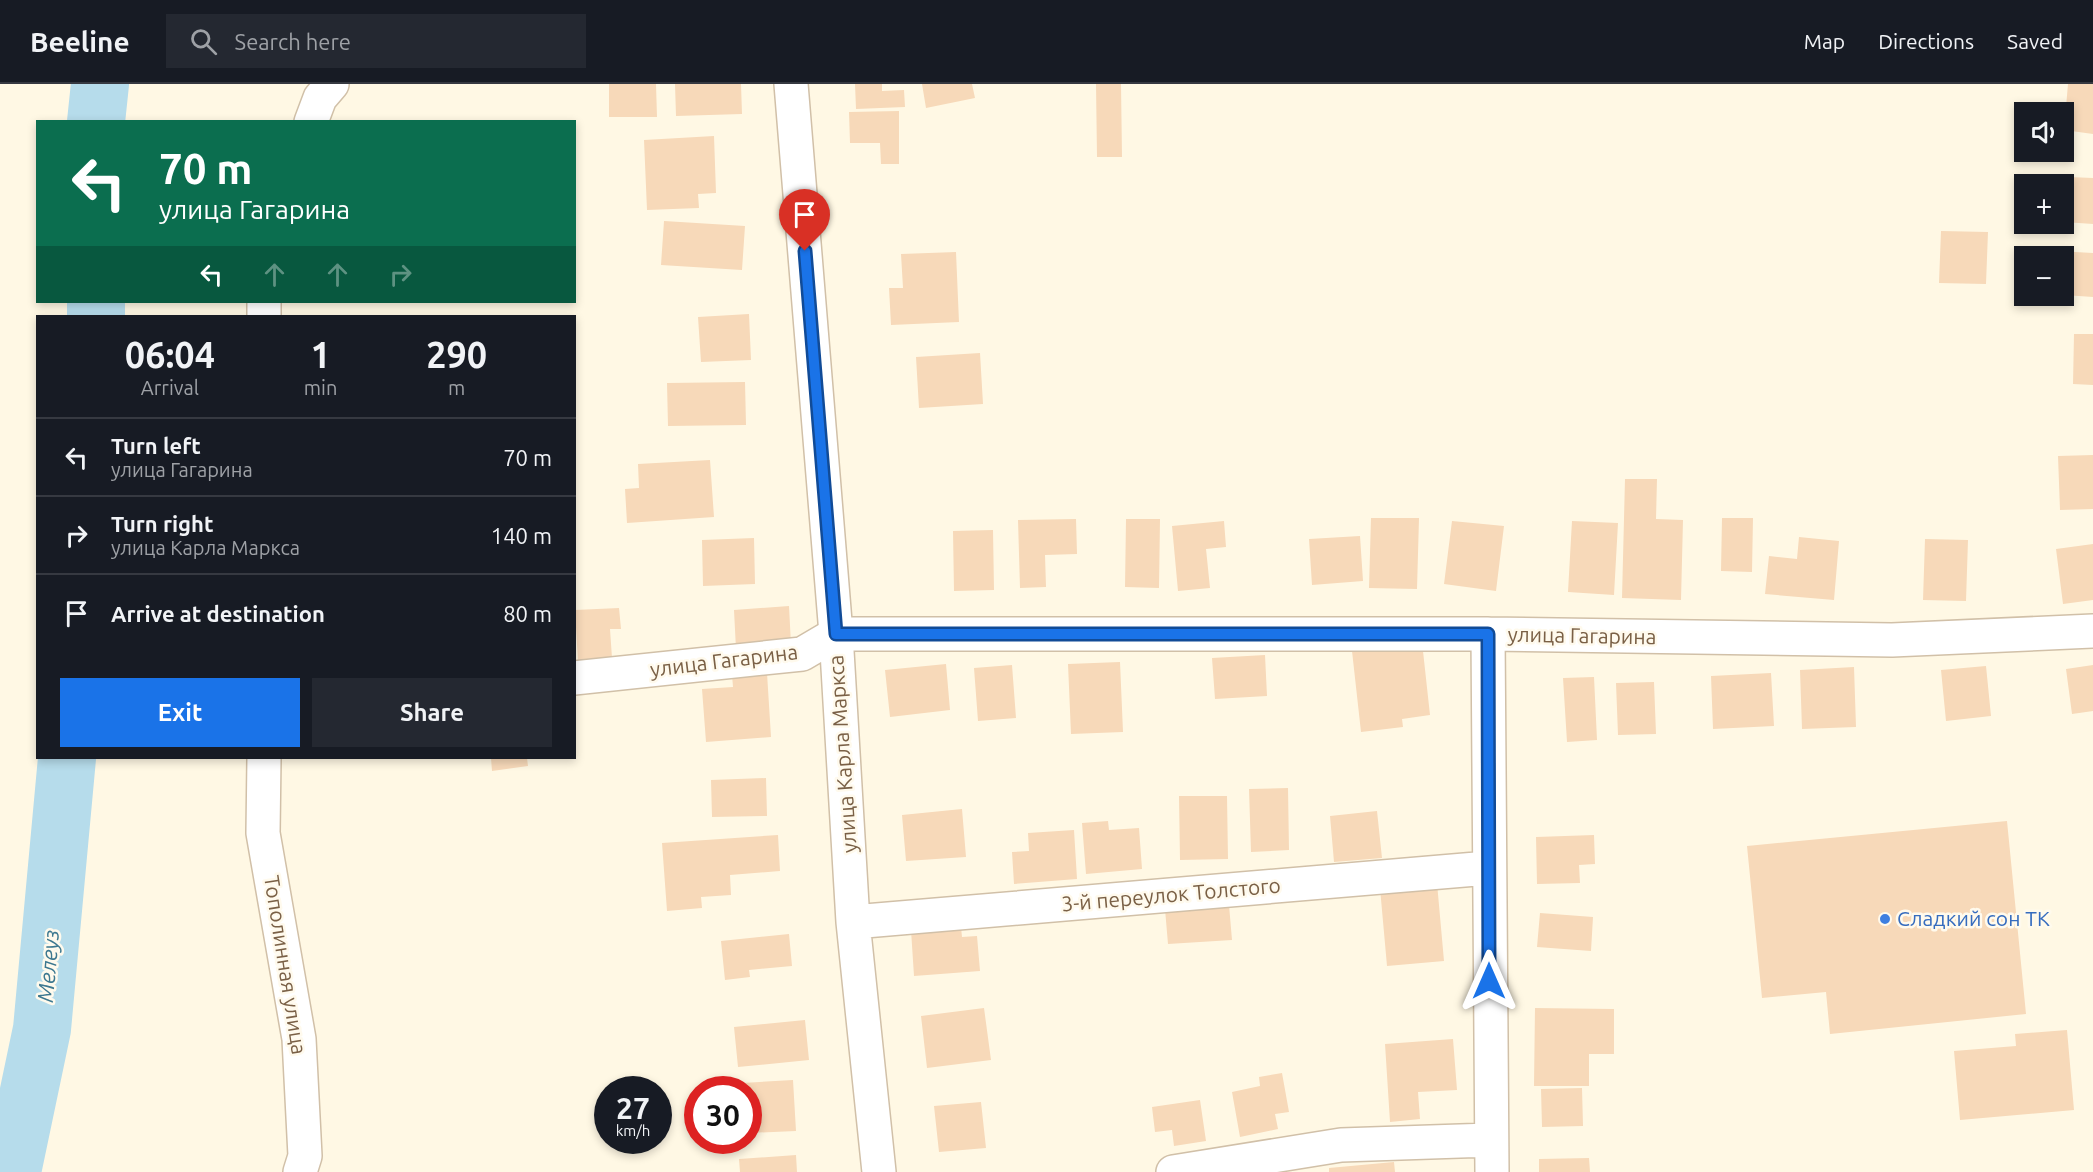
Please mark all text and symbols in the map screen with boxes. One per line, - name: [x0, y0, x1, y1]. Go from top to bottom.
- search box: [166, 14, 586, 68]
- icon: search: [187, 25, 220, 58]
- text: Beeline: [30, 26, 130, 57]
- text: Search here: [235, 29, 351, 54]
- text: Map: [1804, 29, 1845, 53]
- text: Directions: [1878, 29, 1974, 53]
- text: Saved: [2007, 29, 2063, 53]
- map controls: [2014, 102, 2074, 306]
- button: sound: [2014, 102, 2074, 162]
- icon: left: [60, 144, 138, 222]
- text: 70 m: [159, 145, 253, 192]
- button: +: [2014, 174, 2074, 234]
- pin: [779, 189, 830, 251]
- text: улица Гагарина: [159, 194, 350, 224]
- icon: arrive: [788, 198, 821, 231]
- button: −: [2014, 246, 2074, 306]
- icon: left: [195, 258, 228, 291]
- icon: ahead: [258, 258, 291, 291]
- icon: ahead: [321, 258, 354, 291]
- icon: right: [384, 258, 417, 291]
- text: 06:04: [125, 334, 215, 375]
- text: 1: [310, 334, 331, 375]
- text: 290: [426, 334, 487, 375]
- text: Arrival: [141, 376, 199, 399]
- text: min: [304, 376, 337, 399]
- text: m: [448, 376, 465, 399]
- text: Turn left: [111, 433, 201, 458]
- icon: left: [60, 441, 93, 474]
- text: 70 m: [503, 445, 552, 470]
- text: улица Гагарина: [111, 458, 253, 481]
- text: Turn right: [111, 511, 213, 536]
- icon: right: [60, 519, 93, 552]
- text: 140 m: [491, 523, 552, 548]
- text: улица Карла Маркса: [111, 536, 300, 559]
- icon: arrive: [60, 597, 93, 630]
- text: Arrive at destination: [111, 601, 325, 626]
- text: 80 m: [503, 601, 552, 626]
- street label: улица Гагарина: [1507, 622, 1657, 648]
- street label: улица Гагарина: [649, 639, 799, 681]
- street label: улица Карла Маркса: [823, 654, 861, 854]
- button: Exit: [60, 678, 300, 747]
- button: Share: [312, 678, 552, 747]
- street label: 3-й переулок Толстого: [1060, 872, 1282, 916]
- street label: Тополинная улица: [260, 874, 312, 1056]
- place label: Сладкий сон ТК: [1897, 906, 2050, 930]
- marker: Сладкий сон ТК: [1878, 912, 1892, 926]
- water label: Мелеуз: [32, 929, 63, 1003]
- position arrow: [1457, 949, 1521, 1013]
- speed limit sign: 30: [684, 1076, 762, 1154]
- text: 27: [616, 1091, 650, 1125]
- text: km/h: [616, 1122, 650, 1139]

